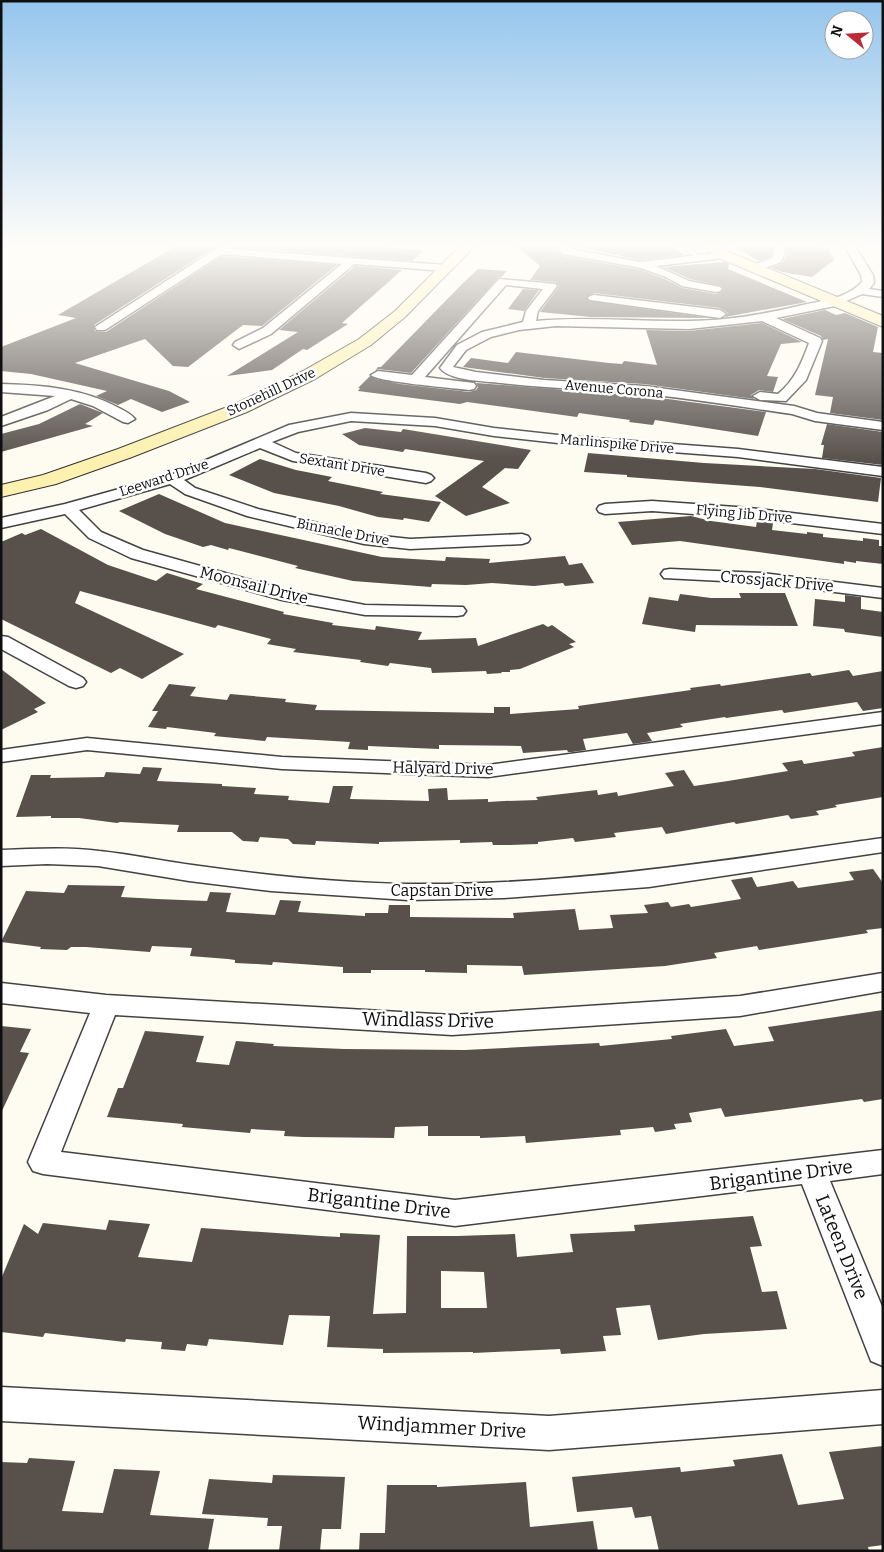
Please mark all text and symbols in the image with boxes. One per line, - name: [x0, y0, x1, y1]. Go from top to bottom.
- north arrow: [824, 10, 874, 60]
- text: N: [827, 23, 847, 39]
- street label: Stonehill Drive: [224, 364, 318, 420]
- street label: Avenue Corona: [564, 376, 664, 402]
- street label: Marlinspike Drive: [559, 431, 675, 457]
- street label: Sextant Drive: [298, 450, 386, 480]
- street label: Leeward Drive: [117, 456, 211, 500]
- street label: Flying Jib Drive: [695, 501, 793, 527]
- street label: Binnacle Drive: [295, 515, 391, 549]
- street label: Moonsail Drive: [198, 562, 310, 608]
- street label: Crossjack Drive: [720, 567, 834, 595]
- street label: Halyard Drive: [392, 758, 494, 778]
- street label: Capstan Drive: [390, 881, 494, 900]
- street label: Windlass Drive: [362, 1007, 494, 1033]
- street label: Brigantine Drive: [708, 1155, 854, 1195]
- street label: Brigantine Drive: [306, 1183, 452, 1223]
- street label: Lateen Drive: [811, 1191, 873, 1303]
- street label: Windjammer Drive: [357, 1411, 527, 1443]

